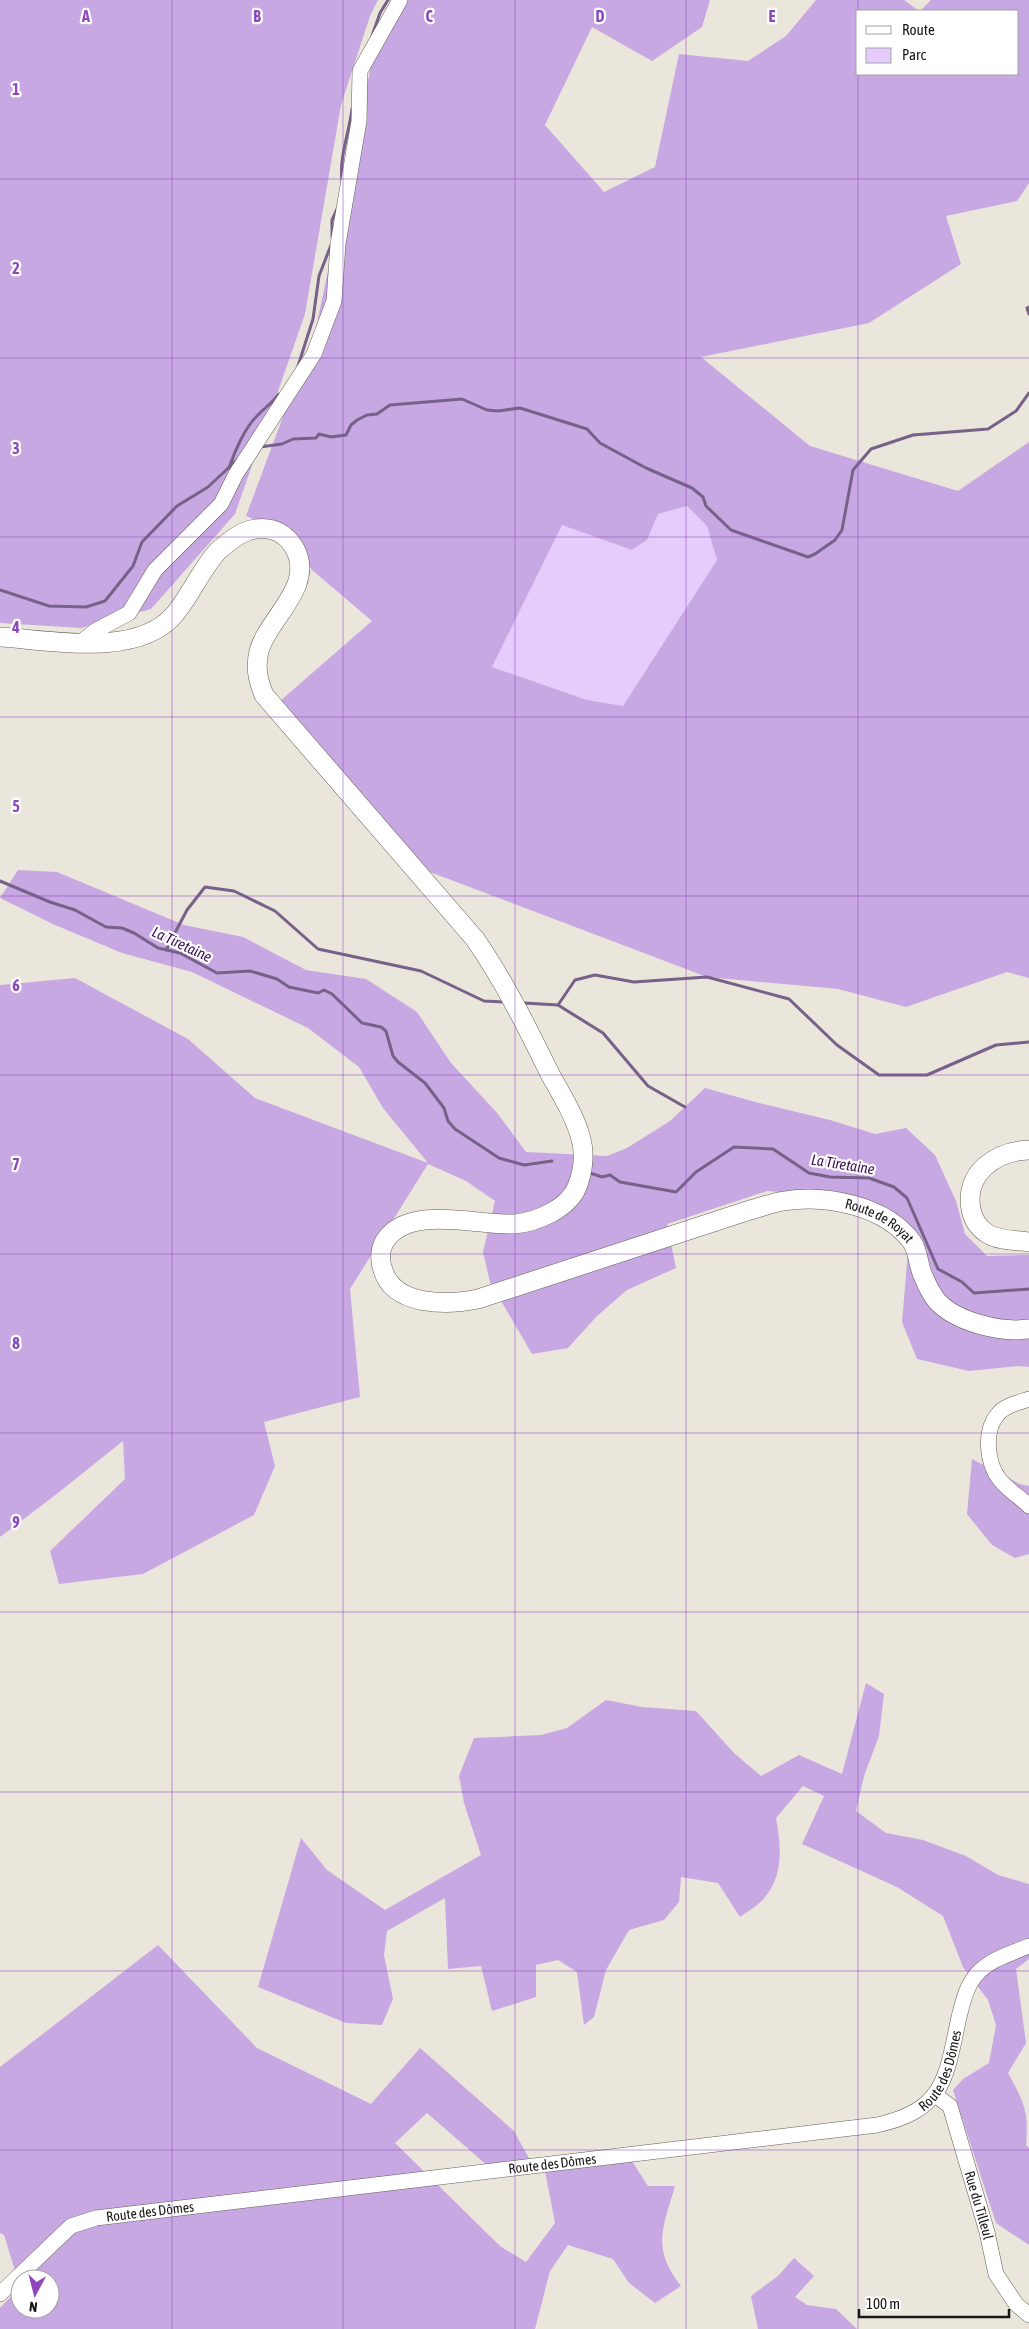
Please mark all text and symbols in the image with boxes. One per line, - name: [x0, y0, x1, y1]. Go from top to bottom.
- text: A: [81, 7, 90, 25]
- text: B: [253, 7, 261, 25]
- text: C: [425, 7, 433, 25]
- text: D: [596, 7, 605, 25]
- text: E: [769, 7, 776, 25]
- legend: [856, 10, 1019, 75]
- text: Route: [902, 21, 935, 38]
- text: Parc: [902, 46, 926, 63]
- text: 1: [12, 80, 20, 98]
- text: 2: [12, 259, 20, 277]
- text: 3: [12, 439, 20, 457]
- text: 4: [11, 618, 20, 636]
- text: 5: [12, 797, 20, 815]
- water label: La Tiretaine: [149, 923, 215, 965]
- text: 6: [12, 976, 20, 994]
- water label: La Tiretaine: [810, 1151, 876, 1177]
- text: 7: [12, 1155, 20, 1173]
- street label: Route de Royat: [844, 1195, 917, 1246]
- text: 8: [12, 1334, 20, 1352]
- text: 9: [12, 1513, 20, 1531]
- street label: Route des Dômes: [915, 2029, 964, 2114]
- street label: Route des Dômes: [507, 2151, 597, 2177]
- street label: Rue du Tilleul: [962, 2169, 996, 2241]
- street label: Route des Dômes: [105, 2198, 195, 2225]
- north arrow: [10, 2269, 60, 2319]
- scale bar: [859, 2286, 1009, 2318]
- text: 100 m: [866, 2295, 900, 2312]
- text: N: [28, 2298, 38, 2315]

